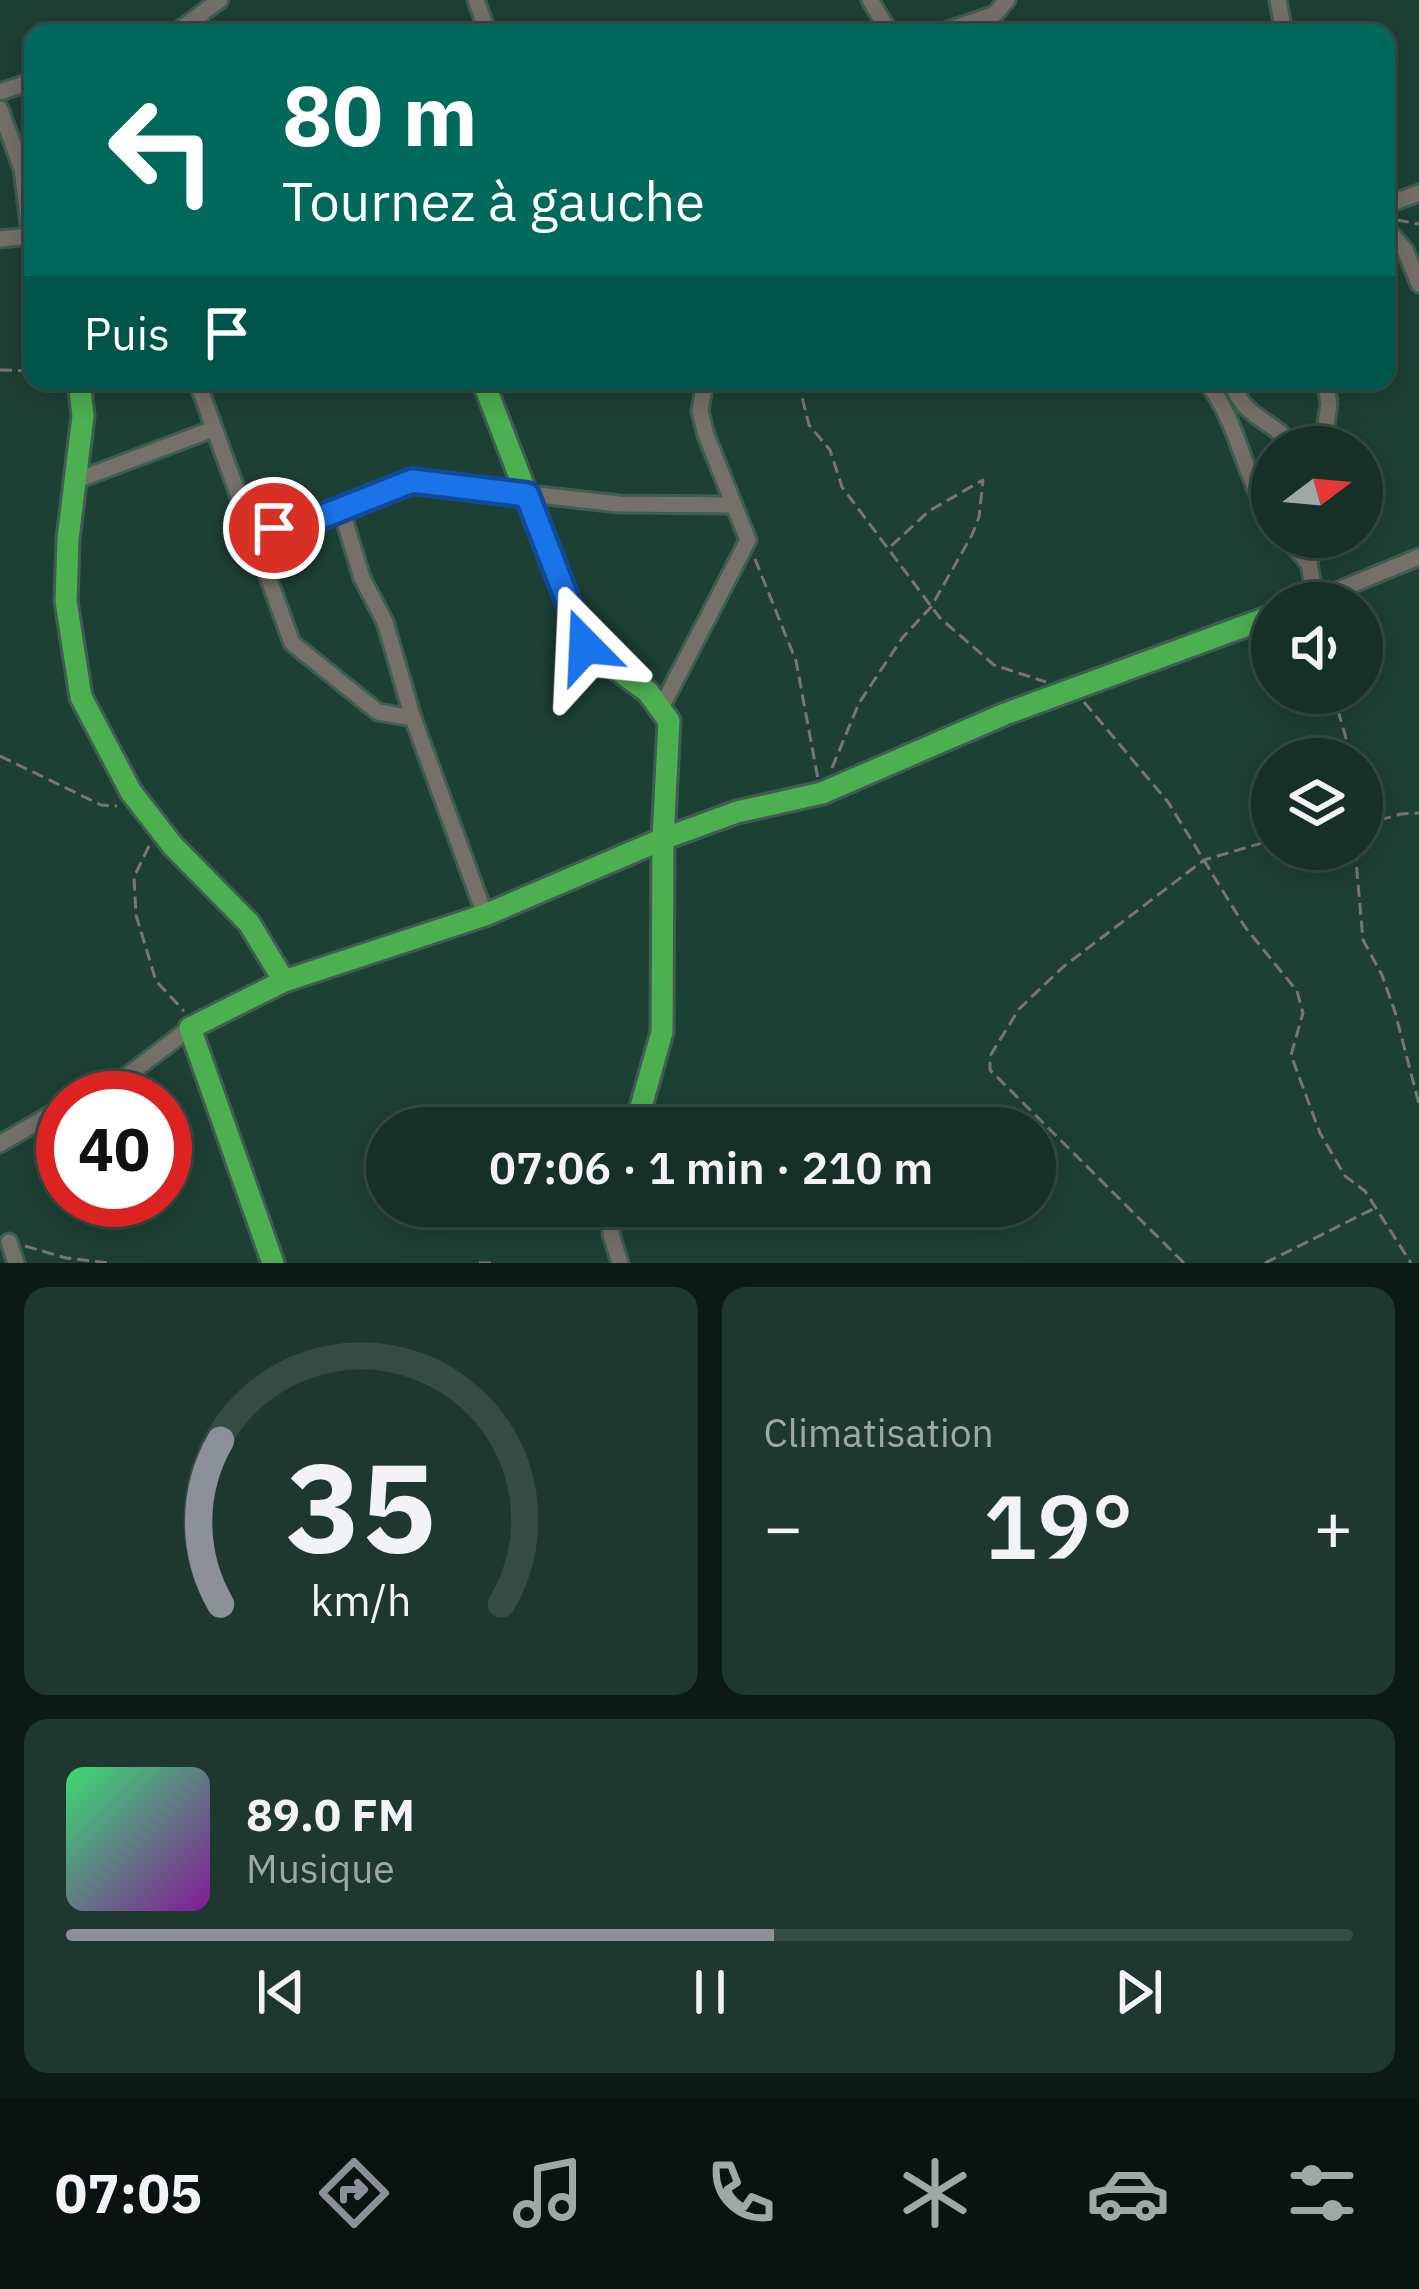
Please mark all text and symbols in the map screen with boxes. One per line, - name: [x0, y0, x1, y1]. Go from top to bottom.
- text: 80 m: [282, 60, 478, 169]
- icon: left: [84, 72, 240, 228]
- text: Tournez à gauche: [282, 166, 705, 236]
- icon: arrive: [194, 300, 260, 366]
- text: Puis: [84, 304, 170, 362]
- north arrow: [1251, 426, 1383, 558]
- map controls: [1251, 426, 1383, 870]
- pin: [223, 477, 325, 579]
- icon: arrive: [241, 495, 307, 561]
- button: sound: [1251, 582, 1383, 714]
- position arrow: [522, 583, 648, 709]
- button: layers: [1251, 738, 1383, 870]
- speed limit sign: 40: [36, 1071, 192, 1227]
- text: 07:06 · 1 min · 210 m: [489, 1138, 933, 1196]
- text: Climatisation: [764, 1407, 994, 1458]
- text: 35: [286, 1425, 436, 1587]
- text: 19°: [983, 1467, 1133, 1584]
- text: −: [764, 1483, 803, 1569]
- text: +: [1313, 1483, 1353, 1569]
- text: km/h: [310, 1572, 411, 1628]
- text: 89.0 FM: [246, 1785, 415, 1843]
- text: Musique: [246, 1843, 395, 1894]
- icon: previous: [248, 1959, 314, 2025]
- icon: pause: [677, 1959, 743, 2025]
- icon: next: [1106, 1959, 1172, 2025]
- icon: directions: [312, 2151, 396, 2235]
- icon: music: [506, 2151, 590, 2235]
- icon: phone: [699, 2151, 783, 2235]
- icon: climate: [893, 2151, 977, 2235]
- icon: car: [1086, 2151, 1170, 2235]
- icon: filters: [1280, 2151, 1364, 2235]
- text: 07:05: [55, 2158, 202, 2228]

